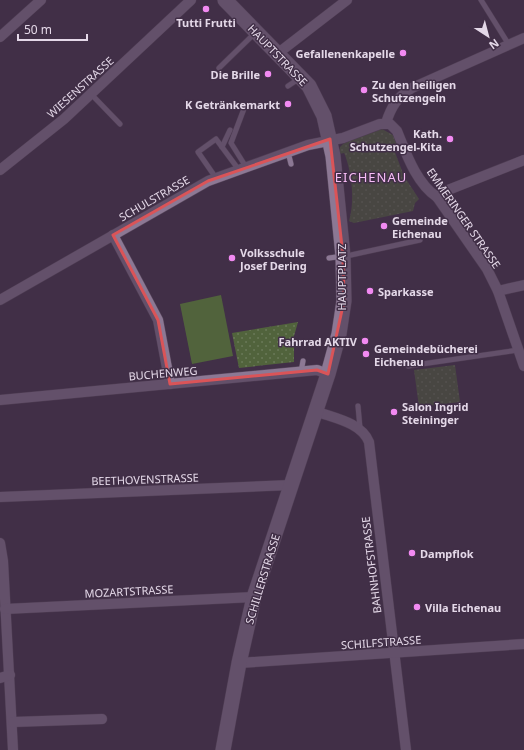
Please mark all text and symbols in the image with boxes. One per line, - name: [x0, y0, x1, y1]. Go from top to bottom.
- marker: Tutti Frutti: [201, 4, 211, 14]
- place label: Tutti Frutti: [176, 15, 236, 30]
- scale bar: [18, 16, 87, 42]
- north arrow: [468, 16, 508, 56]
- text: 50 m: [24, 21, 52, 38]
- street label: HAUPTSTRASSE: [245, 21, 311, 89]
- text: N: [486, 36, 502, 53]
- place label: Gefallenenkapelle: [296, 46, 395, 61]
- marker: Gefallenenkapelle: [398, 48, 408, 58]
- street label: WIESENSTRASSE: [43, 53, 117, 121]
- place label: Die Brille: [211, 67, 260, 82]
- marker: Die Brille: [263, 69, 273, 79]
- place label: Zu den heiligen Schutzengeln: [372, 77, 456, 105]
- marker: Zu den heiligen Schutzengeln: [359, 85, 369, 95]
- place label: K Getränkemarkt: [185, 97, 280, 112]
- marker: K Getränkemarkt: [283, 99, 293, 109]
- place label: Kath. Schutzengel-Kita: [350, 126, 442, 154]
- marker: Kath. Schutzengel-Kita: [445, 134, 455, 144]
- street label: EMMERINGER STRASSE: [424, 165, 504, 271]
- district label: EICHENAU: [335, 168, 407, 186]
- street label: SCHULSTRASSE: [116, 172, 192, 224]
- place label: Gemeinde Eichenau: [392, 213, 448, 241]
- marker: Gemeinde Eichenau: [379, 221, 389, 231]
- street label: HAUPTPLATZ: [334, 243, 349, 311]
- place label: Volksschule Josef Dering: [239, 245, 307, 273]
- marker: Volksschule Josef Dering: [227, 253, 237, 263]
- place label: Sparkasse: [378, 284, 434, 299]
- marker: Sparkasse: [365, 286, 375, 296]
- place label: Fahrrad AKTIV: [279, 334, 358, 349]
- marker: Fahrrad AKTIV: [360, 336, 370, 346]
- place label: Gemeindebücherei Eichenau: [374, 341, 478, 369]
- marker: Gemeindebücherei Eichenau: [361, 349, 371, 359]
- street label: BUCHENWEG: [128, 363, 198, 383]
- place label: Salon Ingrid Steininger: [402, 399, 468, 427]
- marker: Salon Ingrid Steininger: [389, 407, 399, 417]
- street label: BEETHOVENSTRASSE: [91, 470, 199, 488]
- street label: BAHNHOFSTRASSE: [358, 516, 384, 614]
- street label: SCHILLERSTRASSE: [241, 532, 283, 626]
- place label: Dampflok: [420, 546, 474, 561]
- marker: Dampflok: [407, 548, 417, 558]
- street label: MOZARTSTRASSE: [84, 581, 174, 601]
- place label: Villa Eichenau: [425, 600, 501, 615]
- marker: Villa Eichenau: [412, 602, 422, 612]
- street label: SCHILFSTRASSE: [340, 632, 422, 652]

